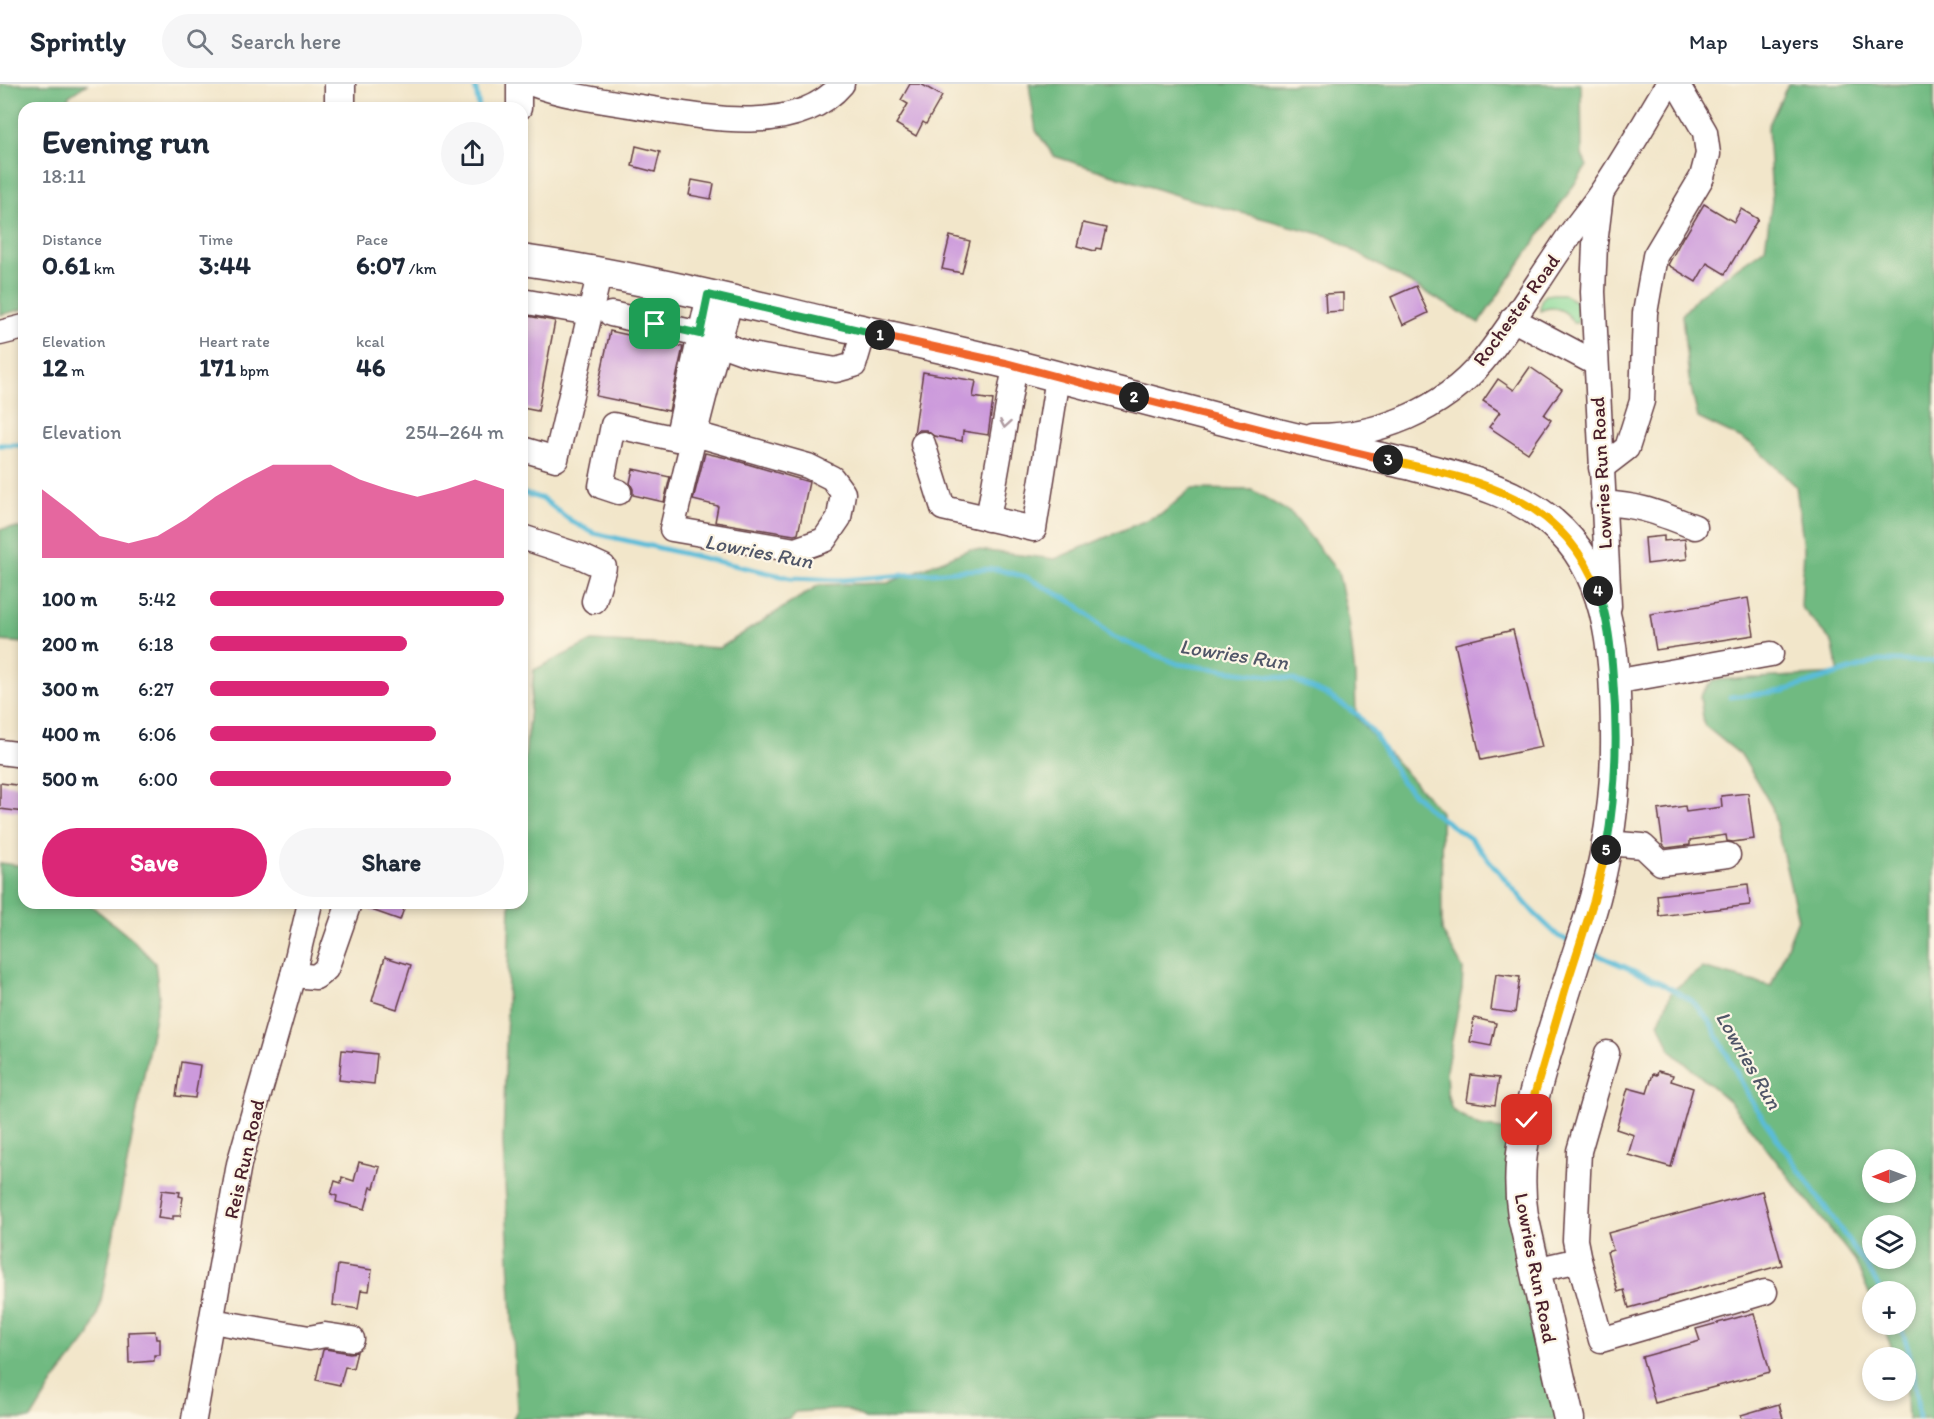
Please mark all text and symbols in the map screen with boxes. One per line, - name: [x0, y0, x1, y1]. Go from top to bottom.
- search box: [162, 14, 582, 68]
- text: Sprintly: [30, 24, 126, 58]
- icon: search: [183, 25, 216, 58]
- text: Search here: [231, 28, 341, 55]
- text: Map: [1689, 29, 1728, 54]
- text: Layers: [1761, 29, 1819, 54]
- text: Share: [1852, 29, 1904, 54]
- text: Evening run: [42, 122, 209, 161]
- button: share: [441, 122, 504, 185]
- text: 18:11: [42, 164, 86, 188]
- text: Distance: [42, 230, 102, 249]
- text: Time: [199, 230, 233, 249]
- text: Pace: [356, 230, 388, 249]
- text: 0.61: [42, 249, 90, 281]
- text: 3:44: [199, 249, 251, 281]
- text: 6:07: [356, 249, 405, 281]
- street label: Rochester Road: [1467, 249, 1565, 371]
- text: km: [90, 259, 115, 278]
- text: /km: [405, 259, 437, 278]
- pin: [629, 298, 680, 349]
- icon: arrive: [638, 307, 671, 340]
- pin: 1: [865, 320, 895, 350]
- text: 1: [876, 325, 884, 344]
- text: Elevation: [42, 332, 106, 351]
- text: Heart rate: [199, 332, 270, 351]
- text: kcal: [356, 332, 384, 351]
- text: 12: [42, 351, 68, 383]
- text: 171: [199, 351, 236, 383]
- text: 46: [356, 351, 385, 383]
- text: m: [68, 361, 85, 380]
- text: bpm: [236, 361, 269, 380]
- pin: 2: [1119, 382, 1149, 412]
- text: 2: [1130, 387, 1138, 406]
- street label: Lowries Run Road: [1585, 396, 1617, 550]
- one-way arrow: [999, 419, 1011, 428]
- text: Elevation: [42, 420, 121, 444]
- text: 254–264 m: [405, 420, 504, 444]
- pin: 3: [1373, 445, 1403, 475]
- text: 3: [1384, 450, 1392, 469]
- water label: Lowries Run: [703, 528, 815, 574]
- pin: 4: [1583, 576, 1613, 606]
- text: 4: [1593, 581, 1603, 600]
- text: 100 m: [42, 587, 97, 611]
- text: 5:42: [138, 587, 176, 611]
- text: 200 m: [42, 632, 98, 656]
- text: 6:18: [138, 632, 174, 656]
- water label: Lowries Run: [1178, 633, 1290, 675]
- text: 300 m: [42, 677, 99, 701]
- text: 6:27: [138, 677, 174, 701]
- text: 400 m: [42, 722, 100, 746]
- text: 6:06: [138, 722, 176, 746]
- text: 500 m: [42, 767, 98, 791]
- text: 6:00: [138, 767, 178, 791]
- button: Save: [42, 828, 267, 897]
- button: Share: [279, 828, 504, 897]
- pin: 5: [1591, 835, 1621, 865]
- text: 5: [1602, 840, 1610, 859]
- water label: Lowries Run: [1711, 1006, 1787, 1114]
- pin: [1501, 1094, 1552, 1145]
- street label: Reis Run Road: [219, 1097, 269, 1221]
- icon: check: [1510, 1103, 1543, 1136]
- north arrow: [1862, 1149, 1916, 1203]
- map controls: [1862, 1149, 1916, 1401]
- street label: Lowries Run Road: [1510, 1191, 1562, 1345]
- button: layers: [1862, 1215, 1916, 1269]
- button: +: [1862, 1281, 1916, 1335]
- button: −: [1862, 1347, 1916, 1401]

